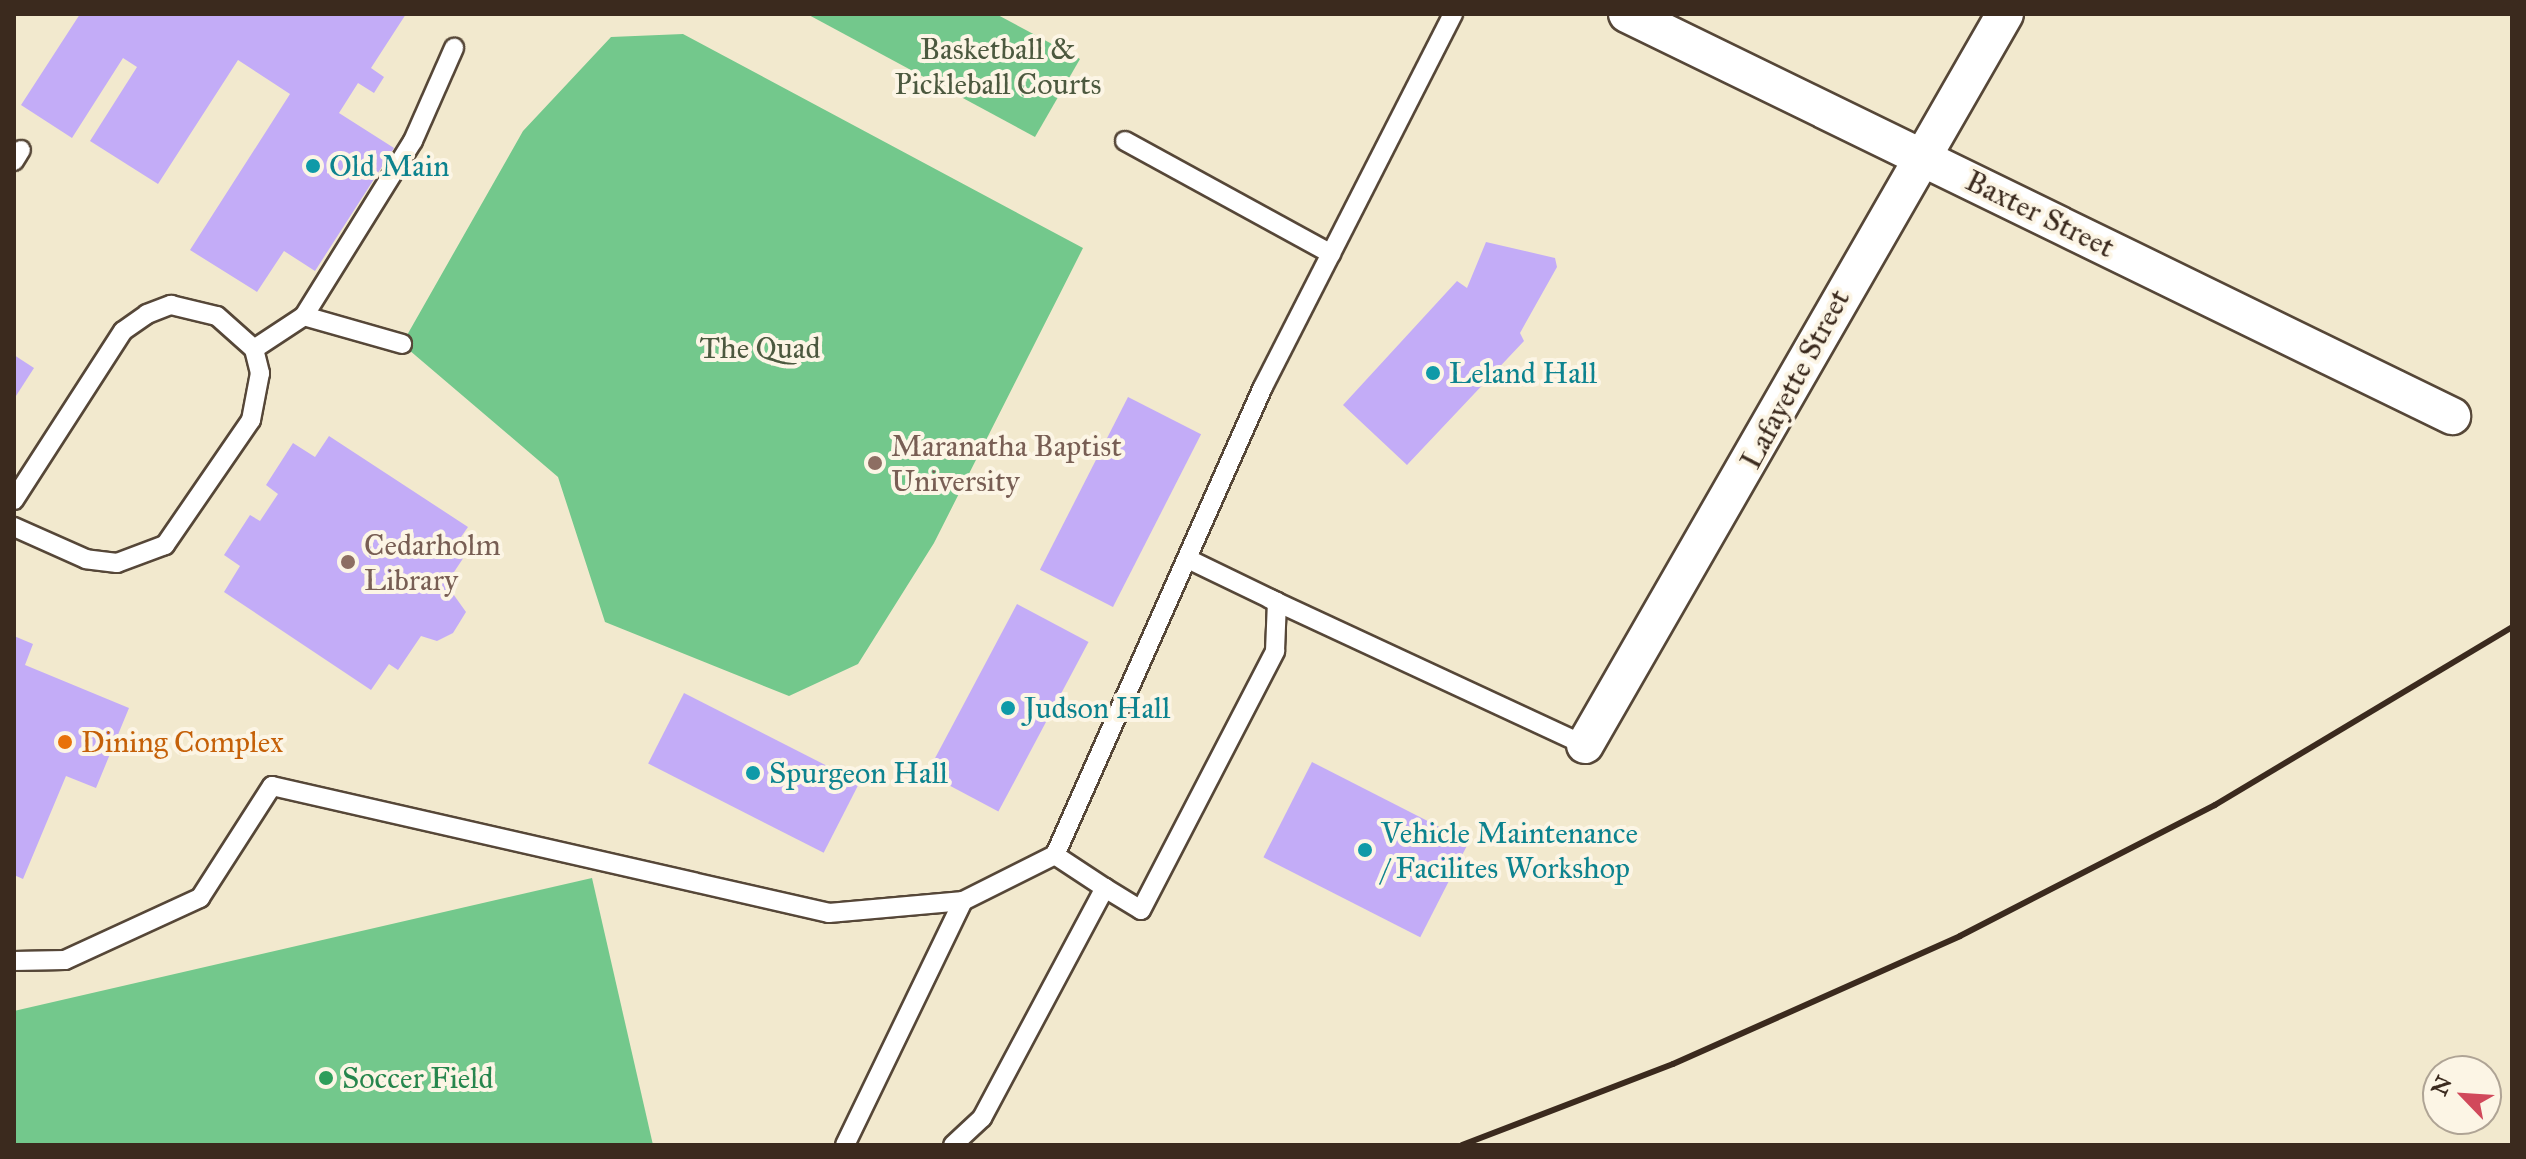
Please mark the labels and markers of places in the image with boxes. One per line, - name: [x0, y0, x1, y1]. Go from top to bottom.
- place label: Old Main: [329, 148, 449, 184]
- marker: Old Main: [304, 157, 322, 175]
- place label: Leland Hall: [1449, 355, 1597, 391]
- marker: Leland Hall: [1424, 364, 1442, 382]
- place label: Maranatha Baptist University: [891, 428, 1122, 498]
- marker: Maranatha Baptist University: [866, 454, 884, 472]
- place label: Cedarholm Library: [364, 527, 501, 598]
- marker: Cedarholm Library: [339, 553, 357, 571]
- place label: Judson Hall: [1024, 690, 1170, 726]
- marker: Judson Hall: [999, 699, 1017, 717]
- place label: Dining Complex: [81, 724, 284, 760]
- marker: Dining Complex: [56, 733, 74, 751]
- place label: Spurgeon Hall: [769, 755, 948, 791]
- marker: Spurgeon Hall: [744, 764, 762, 782]
- place label: Vehicle Maintenance / Facilites Workshop: [1381, 815, 1638, 886]
- marker: Vehicle Maintenance / Facilites Workshop: [1356, 841, 1374, 859]
- place label: Soccer Field: [342, 1060, 493, 1096]
- marker: Soccer Field: [317, 1069, 335, 1087]

